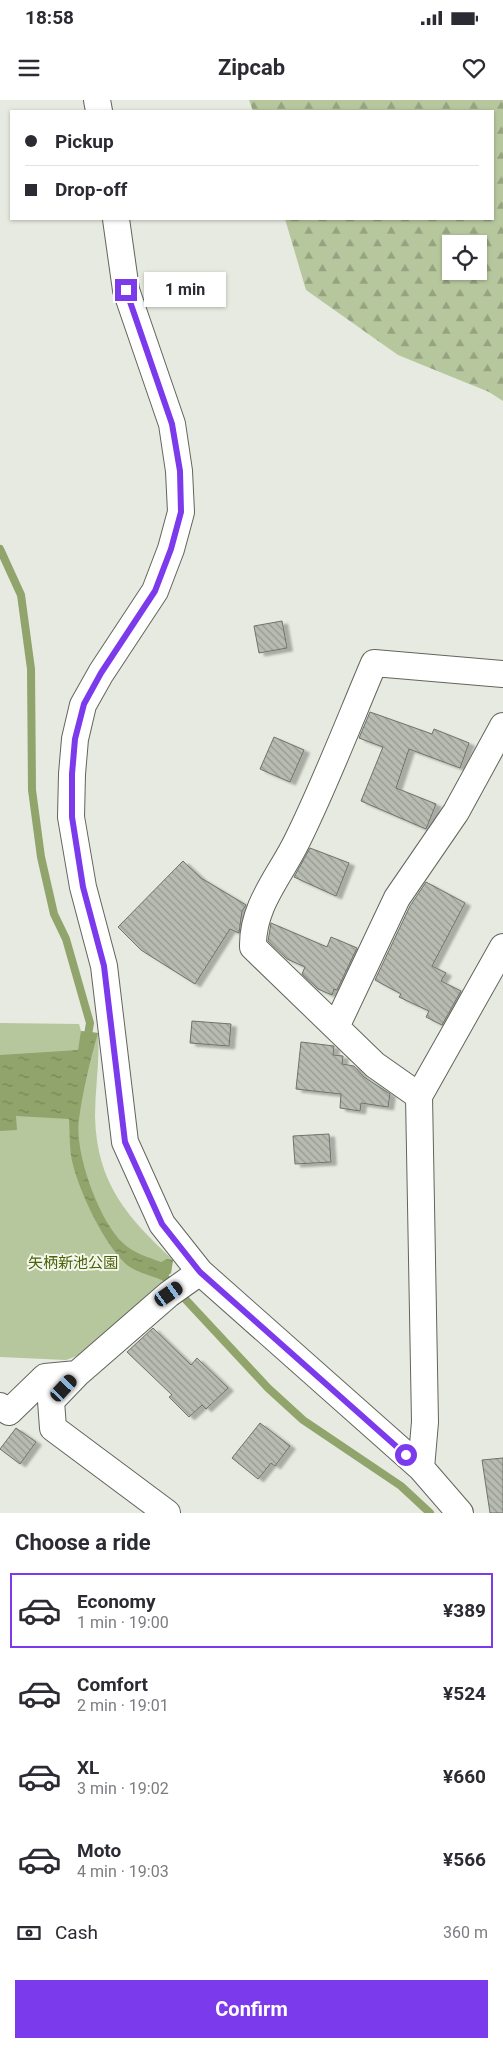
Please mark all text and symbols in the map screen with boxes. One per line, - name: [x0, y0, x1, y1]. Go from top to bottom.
- text: 18:58: [25, 6, 74, 29]
- icon: menu: [15, 54, 43, 82]
- icon: heart: [460, 54, 488, 82]
- text: Zipcab: [218, 55, 285, 80]
- text: Pickup: [55, 130, 114, 153]
- text: Drop-off: [55, 178, 127, 201]
- map controls: [442, 235, 487, 280]
- button: locate: [442, 235, 487, 280]
- callout: 1 min: [144, 272, 226, 308]
- route end: [115, 279, 137, 301]
- text: 1 min: [165, 280, 205, 299]
- park label: 矢柄新池公園: [28, 1254, 118, 1272]
- car: [152, 1279, 185, 1309]
- car: [48, 1372, 79, 1404]
- route start: [395, 1444, 417, 1466]
- text: Choose a ride: [15, 1530, 151, 1555]
- icon: car: [17, 1588, 62, 1633]
- text: Economy: [77, 1590, 156, 1613]
- text: ¥389: [443, 1599, 486, 1622]
- text: 1 min · 19:00: [77, 1613, 169, 1632]
- icon: car: [17, 1671, 62, 1716]
- text: Comfort: [77, 1673, 148, 1696]
- text: ¥524: [443, 1682, 486, 1705]
- text: 2 min · 19:01: [77, 1696, 169, 1715]
- icon: car: [17, 1754, 62, 1799]
- text: XL: [77, 1756, 99, 1779]
- text: ¥660: [443, 1765, 486, 1788]
- text: 3 min · 19:02: [77, 1779, 169, 1798]
- icon: car: [17, 1837, 62, 1882]
- text: Moto: [77, 1839, 121, 1862]
- text: ¥566: [443, 1848, 486, 1871]
- text: 4 min · 19:03: [77, 1862, 169, 1881]
- icon: cash: [15, 1919, 43, 1947]
- text: Cash: [55, 1921, 98, 1944]
- text: 360 m: [443, 1923, 488, 1942]
- button: Confirm: [15, 1980, 488, 2038]

